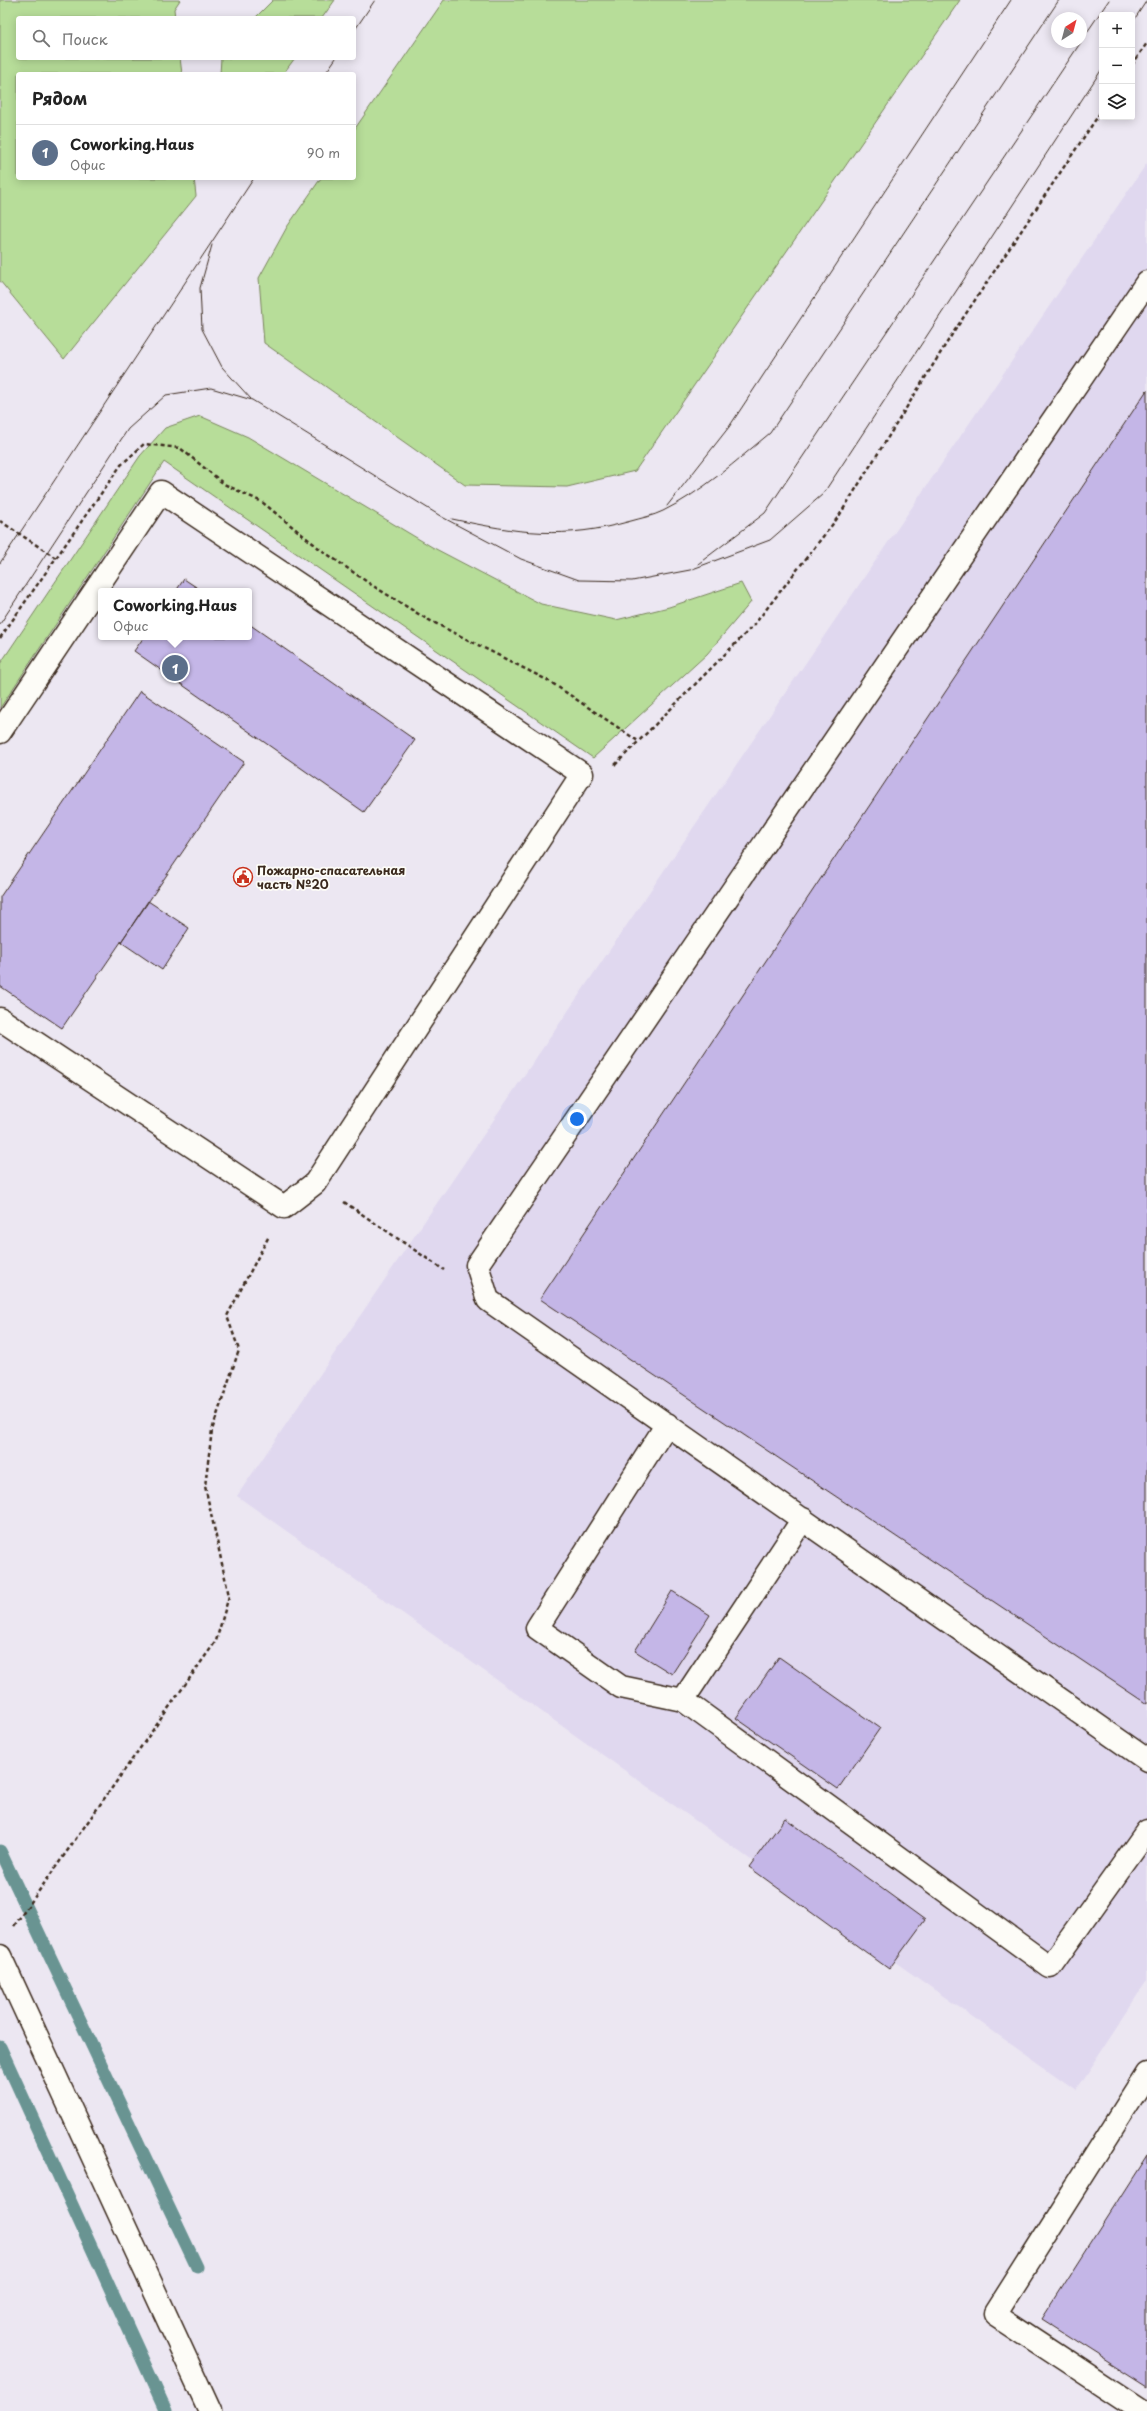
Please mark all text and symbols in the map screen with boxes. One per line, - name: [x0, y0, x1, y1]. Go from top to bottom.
- north arrow: [1051, 12, 1087, 48]
- map controls: [1099, 12, 1135, 120]
- button: +: [1099, 12, 1135, 48]
- search box: [16, 16, 356, 60]
- icon: search: [30, 27, 52, 49]
- text: Поиск: [62, 27, 108, 50]
- button: −: [1099, 48, 1135, 84]
- button: layers: [1099, 84, 1135, 120]
- text: Рядом: [32, 85, 87, 111]
- text: Coworking.Haus: [70, 132, 194, 155]
- text: 1: [42, 143, 48, 162]
- text: 90 m: [307, 143, 340, 162]
- text: Офис: [70, 155, 105, 174]
- popup: [98, 588, 252, 640]
- text: Coworking.Haus: [113, 593, 237, 616]
- text: Офис: [113, 616, 148, 635]
- pin: 1: [162, 653, 188, 683]
- place label: Пожарно-спасательная часть №20: [257, 861, 406, 893]
- public building icon: Пожарно-спасательная часть №20: [232, 866, 254, 888]
- your location: [567, 1109, 587, 1129]

